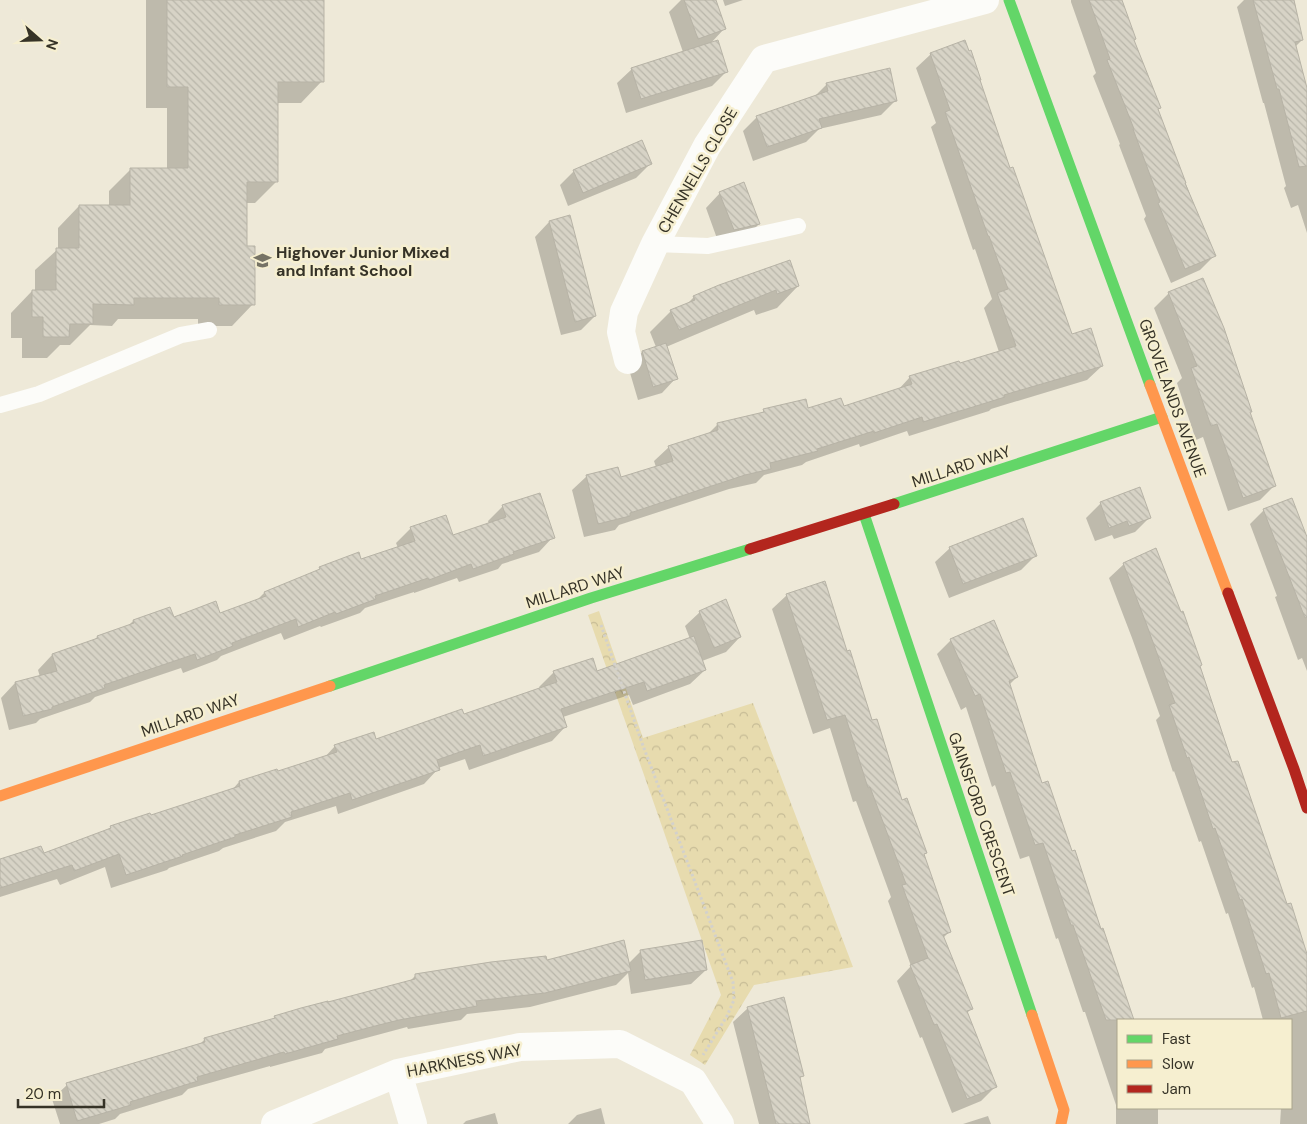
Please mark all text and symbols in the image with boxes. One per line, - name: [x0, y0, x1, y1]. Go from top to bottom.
- north arrow: [15, 15, 65, 65]
- text: N: [42, 37, 62, 52]
- street label: CHENNELLS CLOSE: [653, 103, 742, 237]
- place label: Highover Junior Mixed and Infant School: [276, 242, 449, 281]
- school or university icon: Highover Junior Mixed and Infant School: [252, 251, 272, 271]
- street label: GROVELANDS AVENUE: [1134, 316, 1211, 480]
- street label: MILLARD WAY: [909, 441, 1013, 492]
- street label: MILLARD WAY: [523, 562, 627, 613]
- street label: MILLARD WAY: [138, 689, 242, 742]
- street label: GAINSFORD CRESCENT: [944, 729, 1020, 899]
- legend: [1117, 1019, 1292, 1109]
- text: Fast: [1162, 1029, 1191, 1049]
- street label: HARKNESS WAY: [405, 1039, 523, 1082]
- text: Slow: [1162, 1054, 1195, 1074]
- scale bar: [18, 1076, 104, 1108]
- text: Jam: [1162, 1079, 1191, 1099]
- text: 20 m: [25, 1084, 61, 1104]

